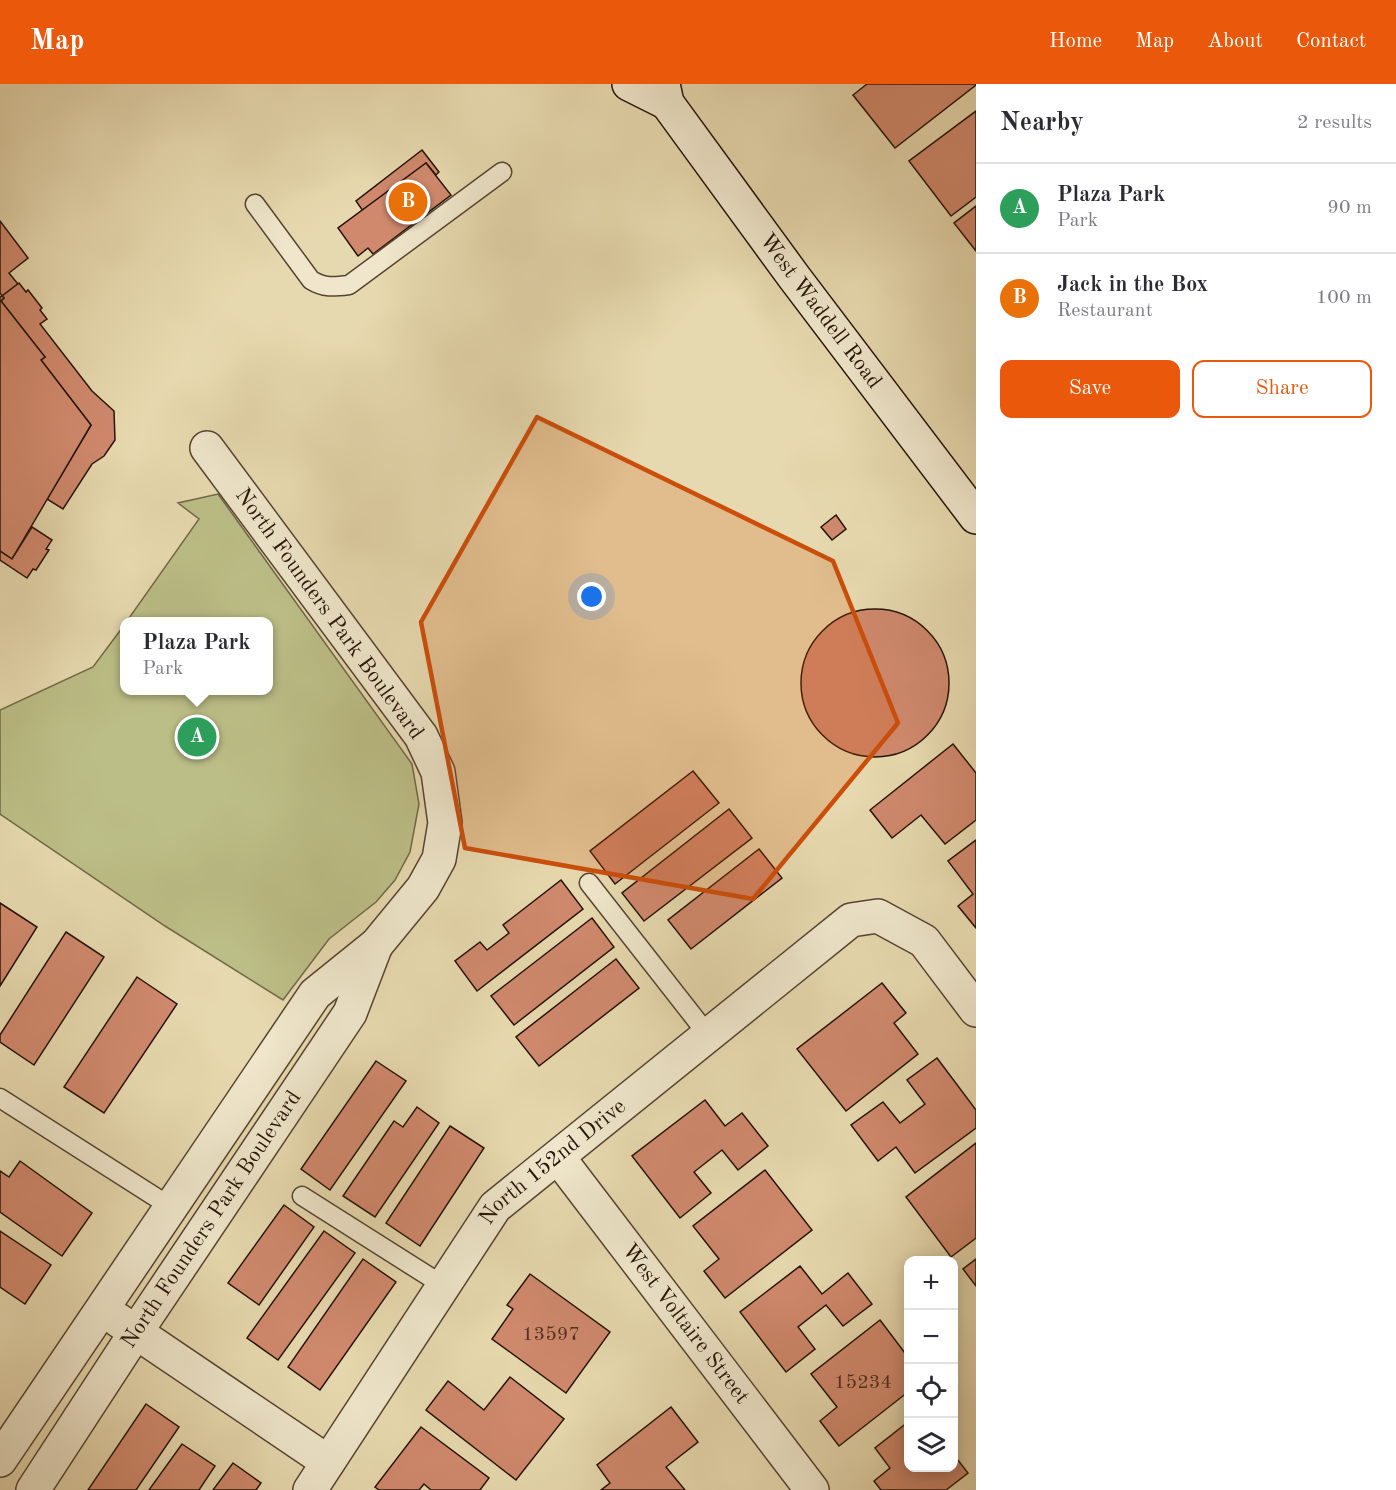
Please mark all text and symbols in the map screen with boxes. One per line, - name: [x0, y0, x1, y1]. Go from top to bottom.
- text: Map: [30, 28, 84, 56]
- text: Home: [1049, 31, 1102, 52]
- text: Map: [1135, 31, 1174, 52]
- text: About: [1207, 31, 1263, 52]
- text: Contact: [1296, 31, 1366, 52]
- text: Nearby: [1000, 110, 1084, 136]
- text: 2 results: [1297, 113, 1372, 133]
- pin: B: [388, 180, 428, 224]
- text: Plaza Park: [1057, 184, 1165, 206]
- text: A: [1012, 198, 1027, 218]
- text: 90 m: [1327, 198, 1372, 218]
- text: Park: [1057, 211, 1098, 231]
- street label: West Waddell Road: [755, 230, 886, 393]
- text: Jack in the Box: [1057, 274, 1208, 296]
- text: B: [1012, 288, 1027, 308]
- text: 100 m: [1316, 288, 1372, 308]
- text: Restaurant: [1057, 301, 1153, 321]
- button: Save: [1000, 360, 1180, 418]
- button: Share: [1192, 360, 1372, 418]
- street label: North Founders Park Boulevard: [231, 484, 427, 744]
- your location: [577, 582, 606, 611]
- popup: [120, 617, 273, 695]
- text: Plaza Park: [142, 632, 251, 654]
- text: Park: [142, 659, 184, 679]
- pin: A: [178, 714, 216, 760]
- street label: North Founders Park Boulevard: [117, 1087, 305, 1352]
- street label: North 152nd Drive: [475, 1095, 630, 1229]
- street label: West Voltaire Street: [618, 1240, 753, 1408]
- map controls: [904, 1256, 958, 1472]
- button: +: [904, 1256, 958, 1310]
- button: −: [904, 1310, 958, 1364]
- house number: 13597: [522, 1325, 580, 1345]
- button: locate: [904, 1364, 958, 1418]
- house number: 15234: [834, 1373, 892, 1393]
- button: layers: [904, 1418, 958, 1472]

